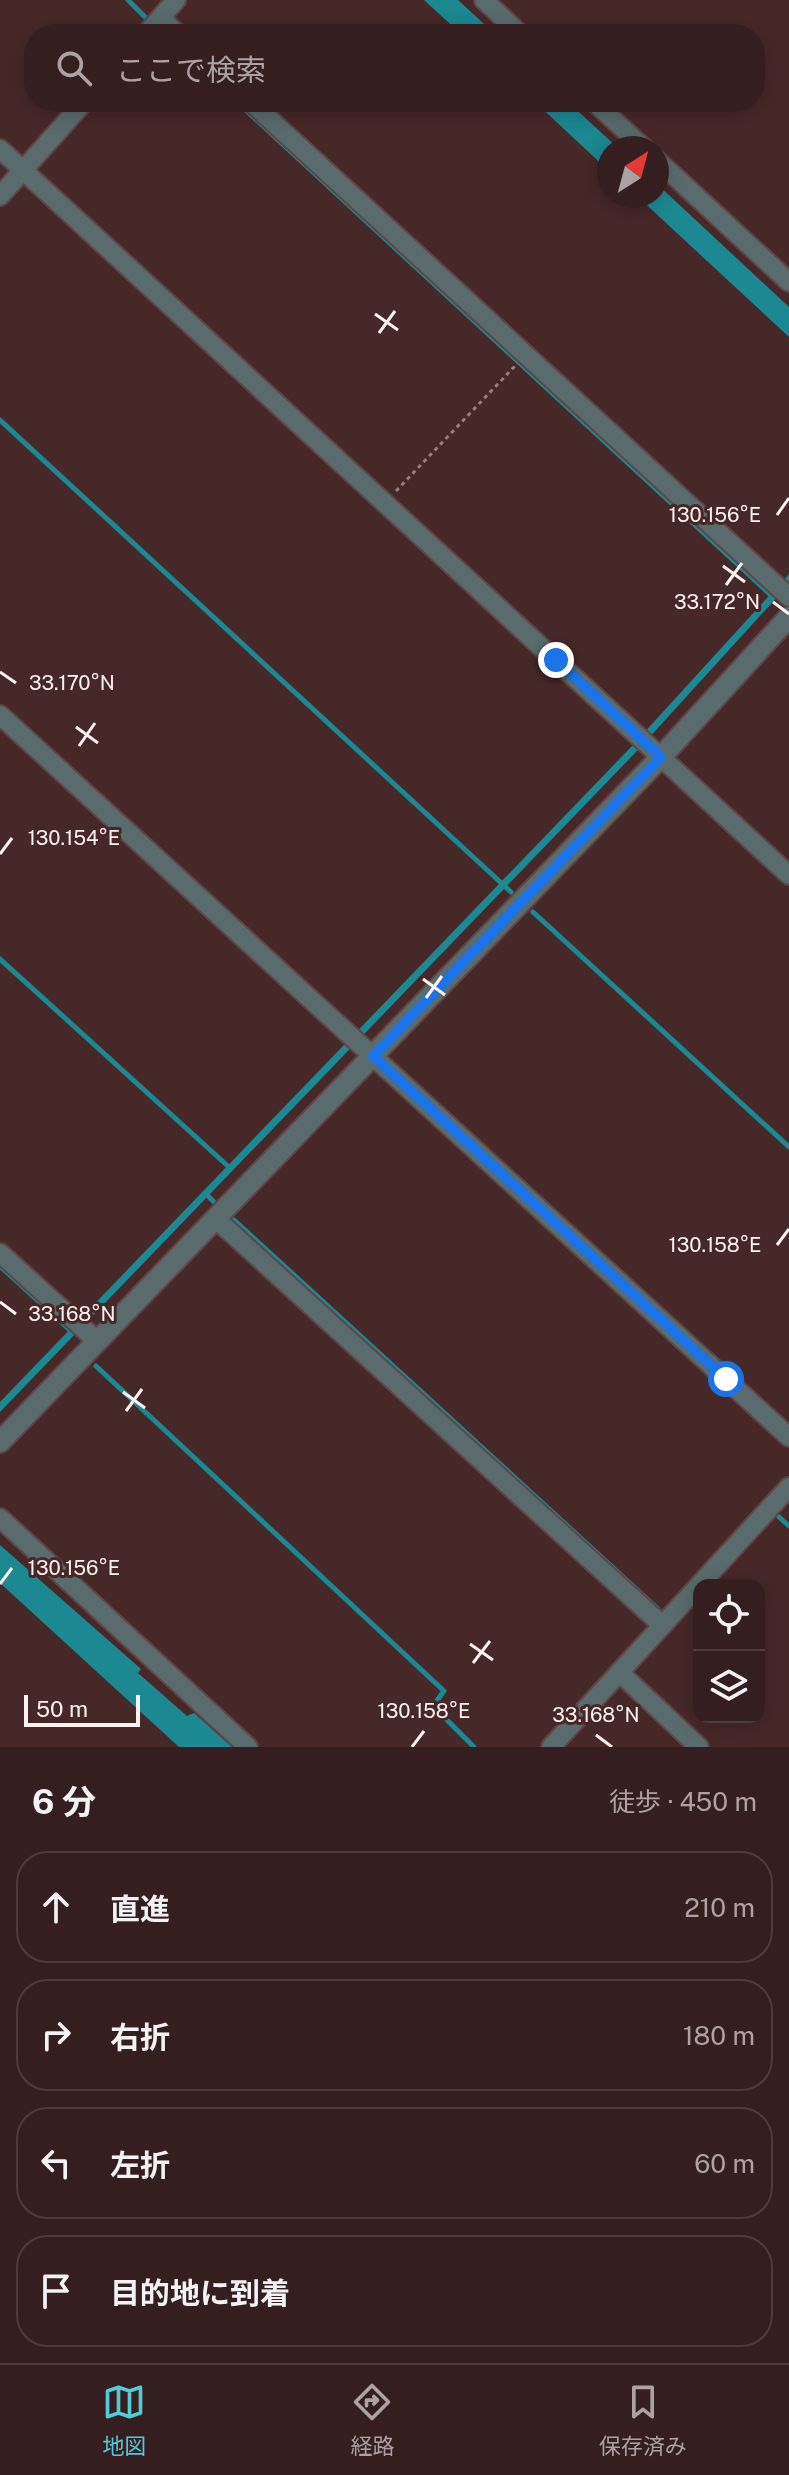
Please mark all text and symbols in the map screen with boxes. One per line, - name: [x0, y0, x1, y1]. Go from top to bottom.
- search box: [24, 24, 765, 112]
- icon: search: [52, 46, 96, 90]
- text: ここで検索: [116, 52, 266, 88]
- north arrow: [597, 136, 669, 208]
- text: 130.156°E: [669, 503, 761, 527]
- text: 33.172°N: [674, 590, 760, 614]
- route end: [538, 642, 574, 678]
- text: 33.170°N: [29, 671, 115, 695]
- text: 130.154°E: [28, 826, 120, 850]
- text: 130.158°E: [669, 1233, 761, 1257]
- text: 33.168°N: [28, 1302, 116, 1326]
- route start: [708, 1361, 744, 1397]
- text: 130.156°E: [28, 1556, 120, 1580]
- map controls: [693, 1579, 765, 1723]
- button: locate: [693, 1579, 765, 1651]
- button: layers: [693, 1651, 765, 1723]
- scale bar: [24, 1691, 140, 1727]
- text: 50 m: [36, 1696, 88, 1722]
- text: 130.158°E: [378, 1699, 470, 1723]
- text: 33.168°N: [552, 1703, 640, 1727]
- text: 6 分: [32, 1782, 96, 1822]
- text: 徒歩 · 450 m: [609, 1786, 757, 1817]
- icon: ahead: [34, 1885, 78, 1929]
- text: 直進: [110, 1891, 170, 1927]
- text: 210 m: [684, 1892, 755, 1923]
- icon: right: [34, 2013, 78, 2057]
- text: 右折: [110, 2019, 170, 2055]
- text: 180 m: [683, 2020, 755, 2051]
- icon: left: [34, 2141, 78, 2185]
- text: 左折: [110, 2147, 170, 2183]
- text: 60 m: [694, 2148, 755, 2179]
- icon: arrive: [34, 2269, 78, 2313]
- text: 目的地に到着: [110, 2275, 290, 2311]
- tab: 地図: [102, 2380, 146, 2460]
- tab: 経路: [350, 2380, 395, 2460]
- tab: 保存済み: [599, 2380, 687, 2460]

